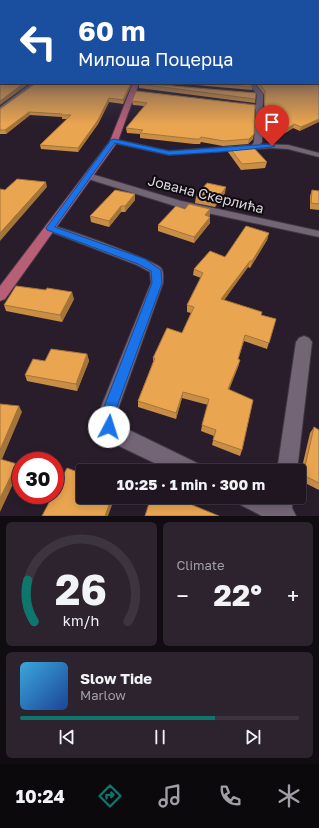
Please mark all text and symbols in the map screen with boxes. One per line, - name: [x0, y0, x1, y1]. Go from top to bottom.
- text: 60 m: [78, 14, 145, 47]
- icon: left: [12, 16, 64, 68]
- text: Милоша Поцерца: [78, 48, 234, 70]
- pin: [255, 105, 289, 146]
- icon: arrive: [261, 111, 283, 133]
- street label: Јована Скерлића: [146, 171, 266, 217]
- position arrow: [88, 406, 130, 448]
- speed limit sign: 30: [12, 452, 64, 504]
- text: 10:25 · 1 min · 300 m: [117, 475, 265, 493]
- text: Climate: [177, 557, 224, 573]
- text: 26: [55, 564, 107, 614]
- text: 22°: [214, 577, 262, 613]
- text: −: [177, 582, 189, 609]
- text: +: [287, 582, 299, 609]
- text: km/h: [63, 612, 99, 629]
- text: Slow Tide: [80, 669, 152, 687]
- text: Marlow: [80, 687, 126, 703]
- icon: previous: [56, 726, 78, 748]
- icon: pause: [149, 726, 171, 748]
- icon: next: [242, 726, 264, 748]
- icon: directions: [96, 782, 124, 810]
- icon: music: [156, 782, 184, 810]
- icon: phone: [216, 782, 244, 810]
- icon: climate: [275, 782, 303, 810]
- text: 10:24: [16, 785, 65, 807]

